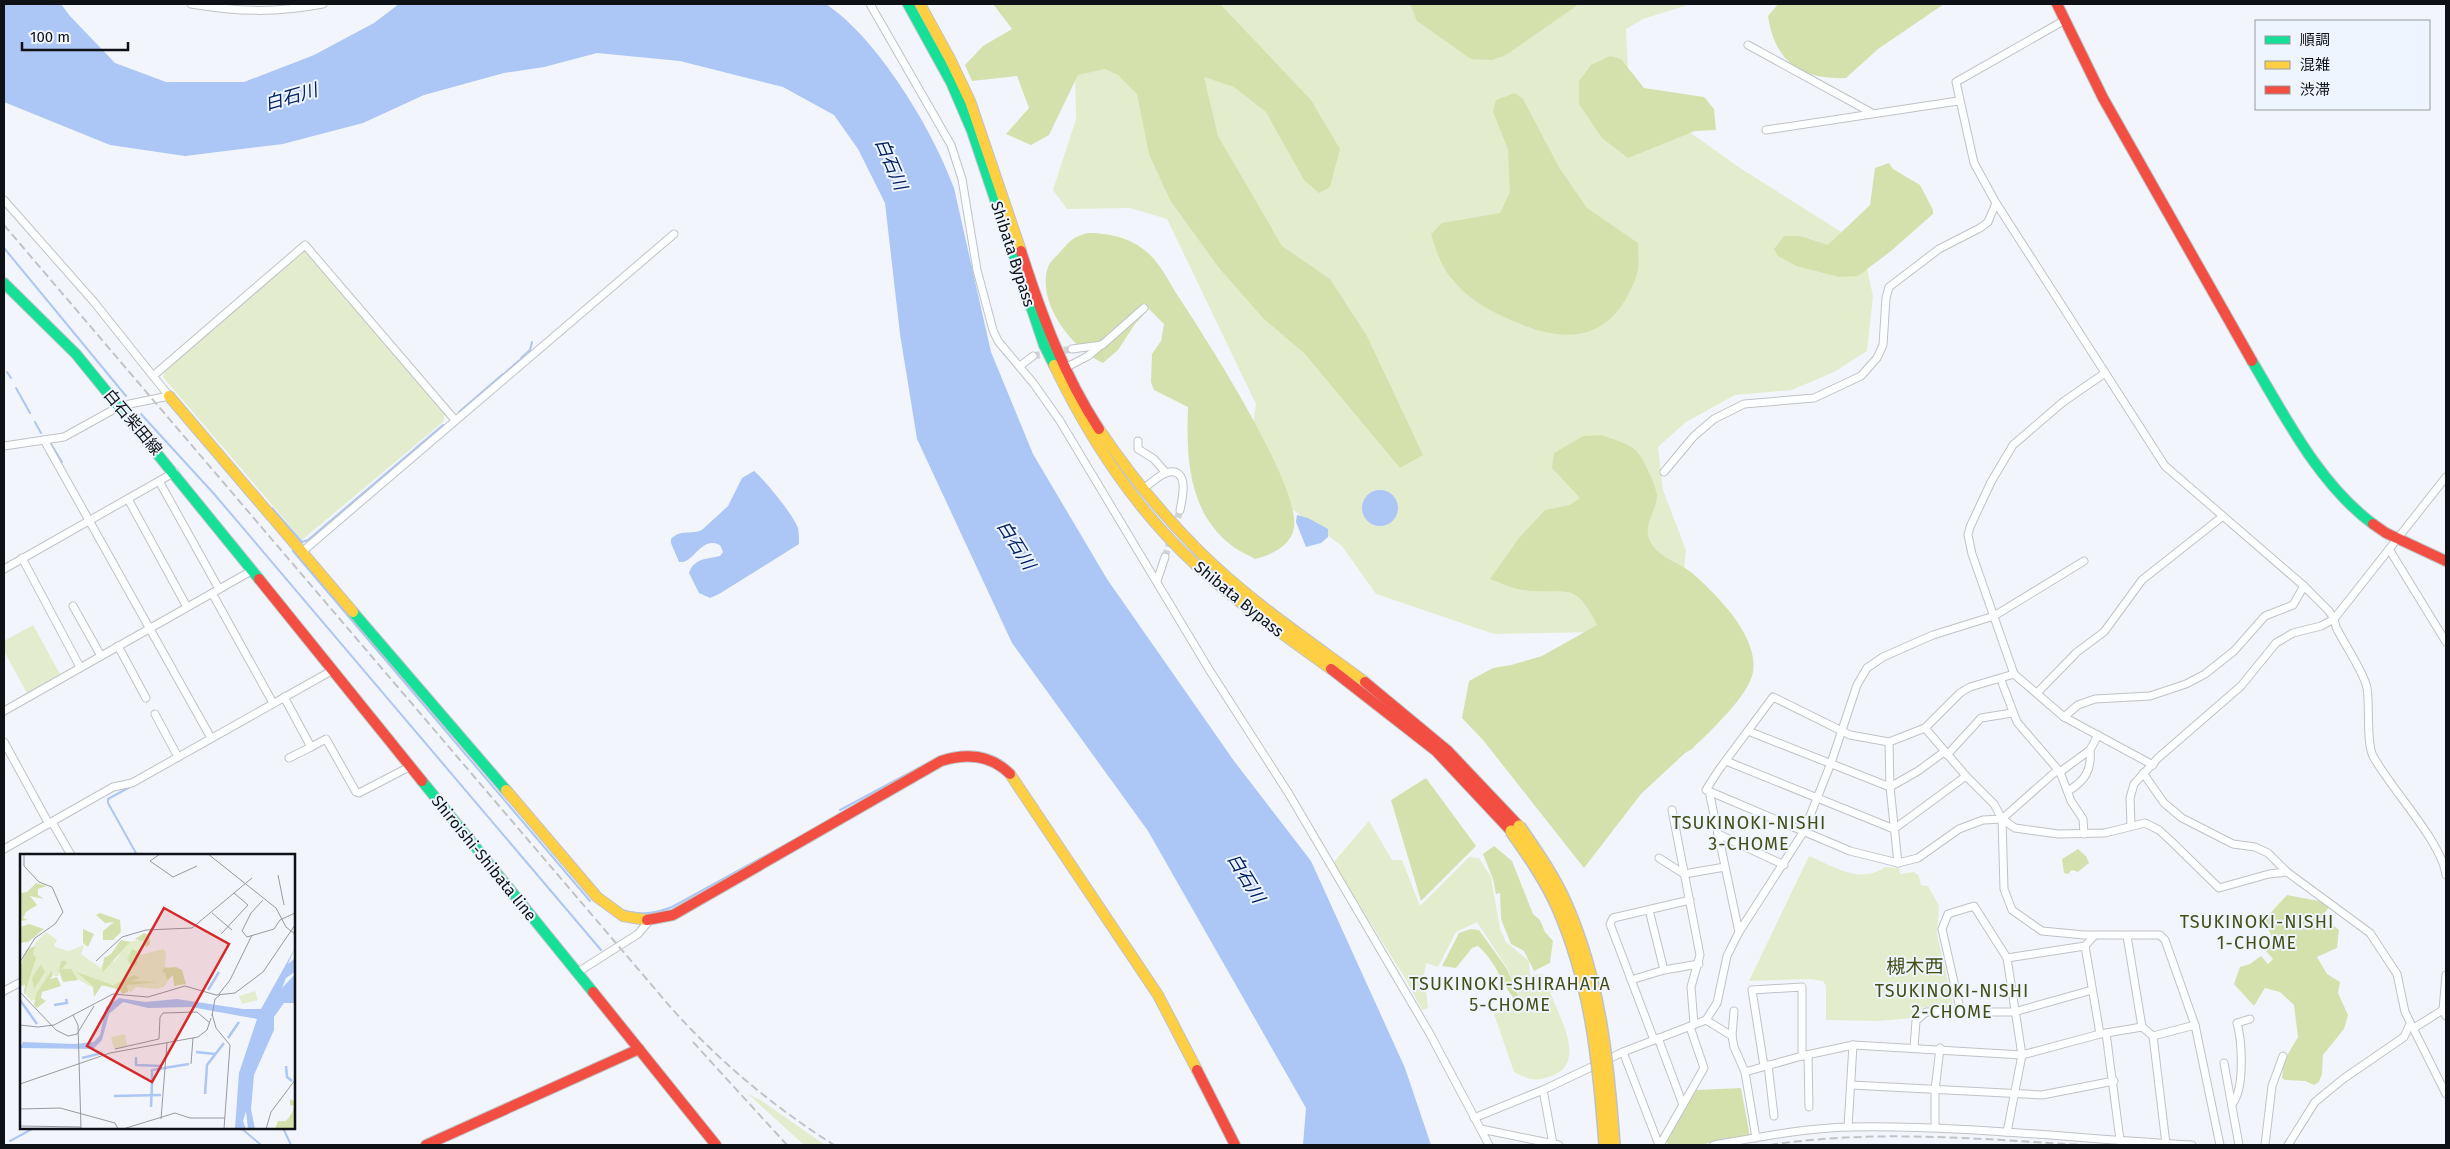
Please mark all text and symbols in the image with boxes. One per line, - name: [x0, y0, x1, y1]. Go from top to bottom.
- scale bar: [22, 20, 129, 52]
- legend: [2255, 20, 2430, 110]
- text: 100 m: [30, 28, 70, 46]
- text: 順調: [2300, 31, 2330, 49]
- text: 混雑: [2300, 56, 2330, 74]
- water label: 白石川: [262, 78, 322, 115]
- text: 渋滞: [2300, 81, 2330, 99]
- water label: 白石川: [870, 135, 912, 195]
- street label: Shibata Bypass: [987, 199, 1039, 309]
- street label: 白石柴田線: [100, 385, 166, 459]
- water label: 白石川: [992, 516, 1041, 575]
- street label: Shibata Bypass: [1190, 557, 1288, 641]
- street label: Shiroishi-Shibata line: [428, 791, 540, 925]
- district label: TSUKINOKI-NISHI 3-CHOME: [1672, 812, 1826, 855]
- water label: 白石川: [1223, 849, 1270, 909]
- inset map: [20, 854, 295, 1129]
- district label: TSUKINOKI-NISHI 1-CHOME: [2180, 911, 2334, 954]
- district label: 槻木西: [1886, 955, 1944, 978]
- district label: TSUKINOKI-SHIRAHATA 5-CHOME: [1409, 973, 1611, 1016]
- district label: TSUKINOKI-NISHI 2-CHOME: [1875, 980, 2029, 1023]

